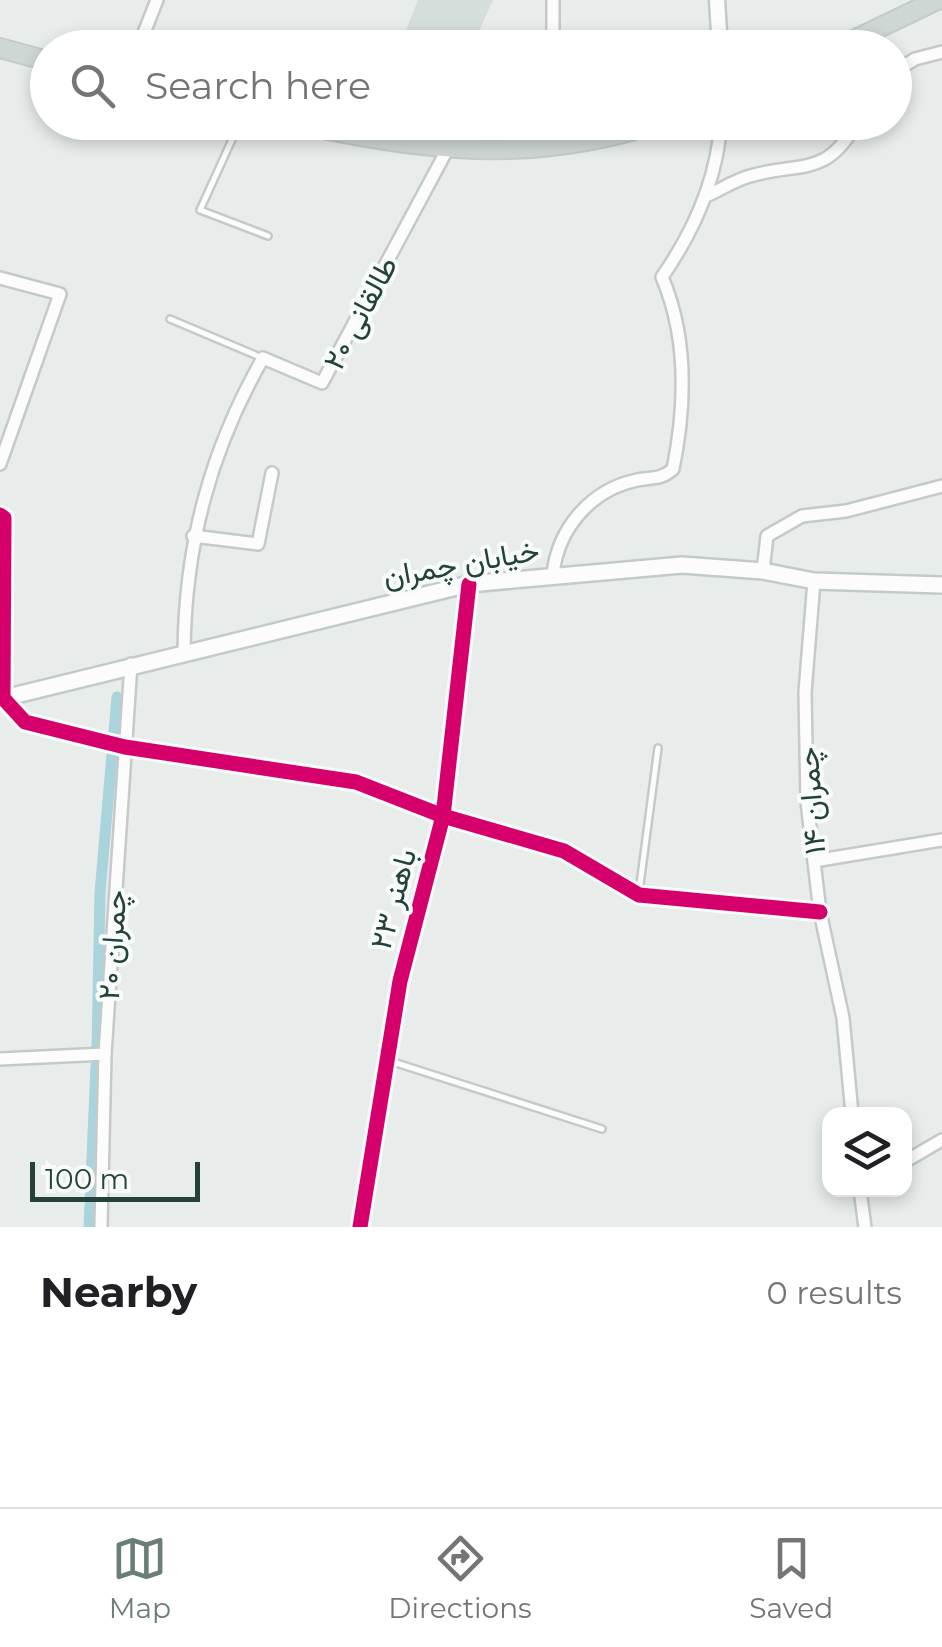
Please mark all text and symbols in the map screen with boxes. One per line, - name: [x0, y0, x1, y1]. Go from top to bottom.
- search box: [30, 30, 912, 140]
- icon: search: [65, 58, 120, 113]
- text: Search here: [145, 62, 371, 109]
- street label: طالقانی ۲۰: [315, 250, 405, 376]
- street label: خیابان چمران: [380, 531, 542, 597]
- street label: چمران ۱۴: [789, 746, 835, 856]
- street label: باهنر ۲۳: [362, 845, 424, 953]
- street label: چمران ۲۰: [90, 889, 136, 1001]
- map controls: [822, 1107, 912, 1197]
- button: layers: [822, 1107, 912, 1197]
- scale bar: [30, 1157, 200, 1202]
- text: 100 m: [45, 1162, 129, 1196]
- text: Nearby: [40, 1266, 197, 1318]
- text: 0 results: [767, 1273, 902, 1312]
- tab: Map: [109, 1531, 171, 1625]
- tab: Directions: [388, 1531, 532, 1625]
- tab: Saved: [749, 1531, 833, 1625]

